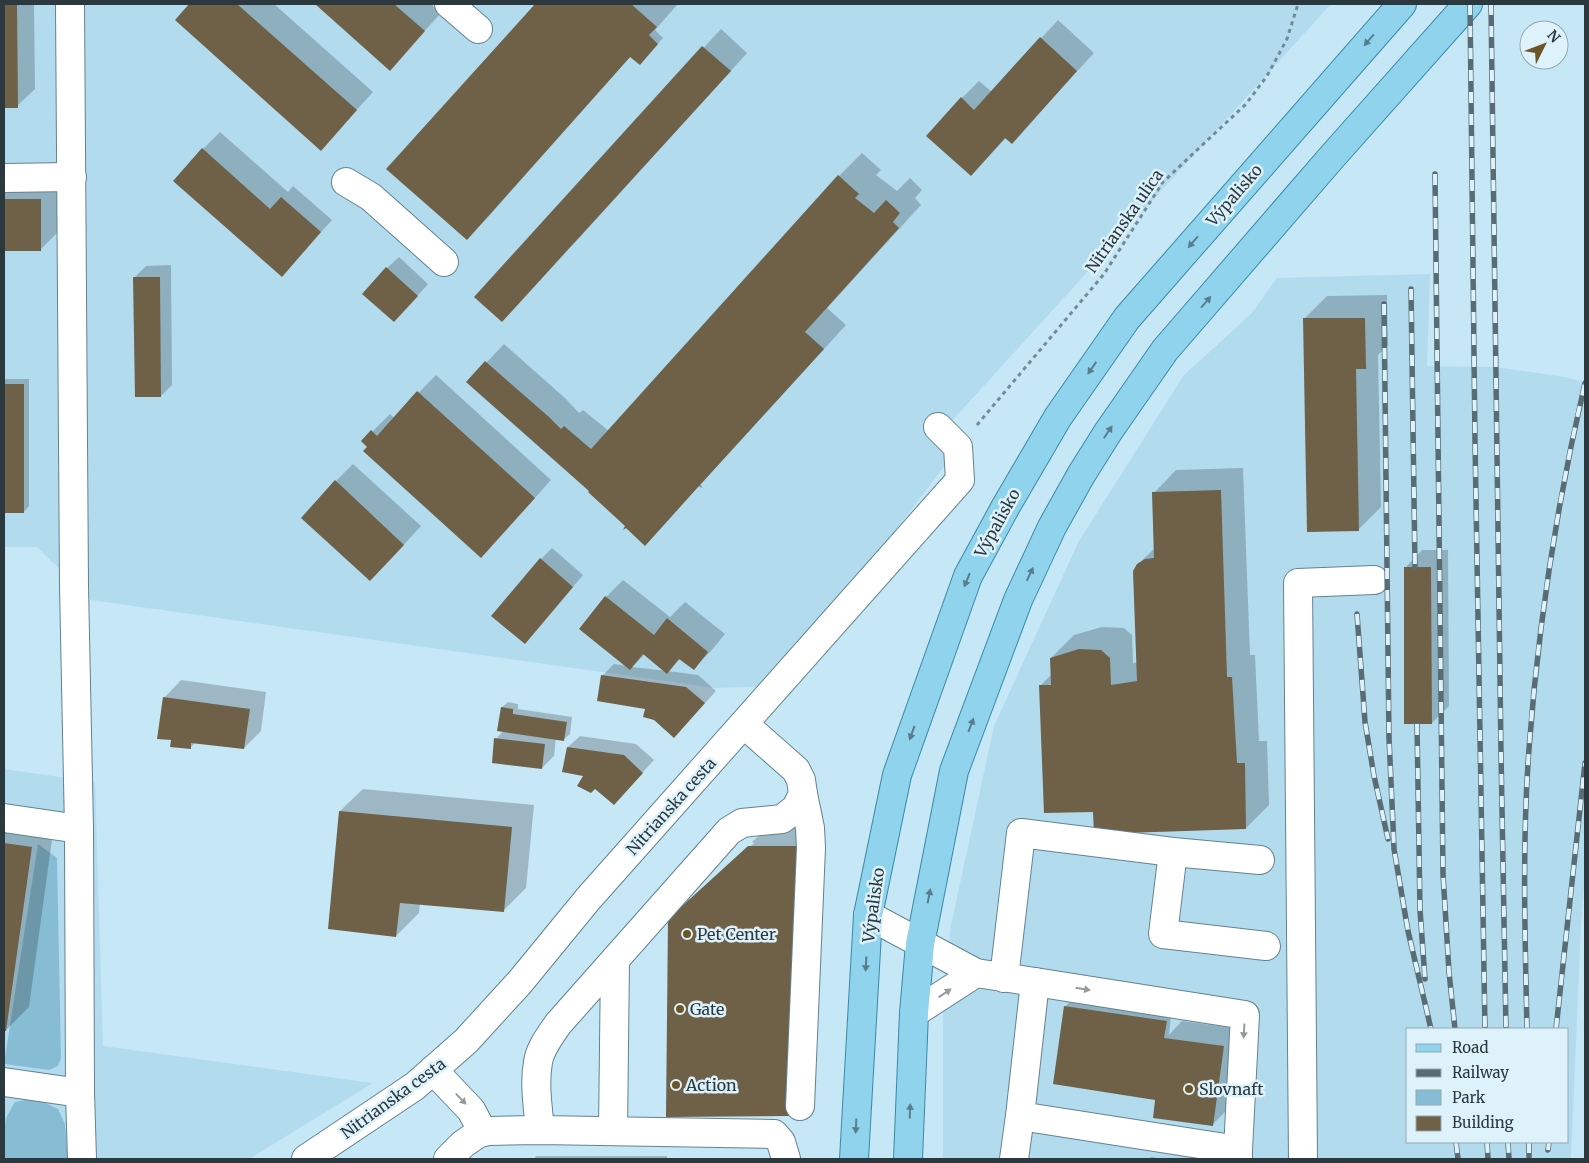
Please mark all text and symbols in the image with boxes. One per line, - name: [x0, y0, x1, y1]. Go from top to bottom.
- north arrow: [1519, 20, 1569, 70]
- text: N: [1543, 26, 1564, 46]
- one-way arrow: [1364, 34, 1375, 47]
- street label: Výpalisko: [1201, 160, 1266, 231]
- street label: Nitrianska ulica: [1081, 165, 1167, 277]
- one-way arrow: [1187, 235, 1199, 247]
- one-way arrow: [1201, 296, 1212, 309]
- one-way arrow: [1087, 361, 1097, 375]
- one-way arrow: [1104, 425, 1113, 438]
- street label: Výpalisko: [969, 485, 1024, 562]
- one-way arrow: [1027, 567, 1035, 581]
- one-way arrow: [963, 573, 971, 587]
- one-way arrow: [967, 717, 975, 732]
- one-way arrow: [908, 726, 916, 741]
- street label: Nitrianska cesta: [622, 753, 720, 859]
- street label: Výpalisko: [858, 866, 888, 945]
- one-way arrow: [925, 888, 933, 903]
- place label: Pet Center: [697, 924, 776, 944]
- marker: Pet Center: [681, 928, 693, 940]
- one-way arrow: [861, 956, 869, 972]
- one-way arrow: [1075, 986, 1091, 994]
- one-way arrow: [938, 989, 952, 998]
- place label: Gate: [690, 999, 724, 1019]
- marker: Gate: [674, 1003, 686, 1015]
- one-way arrow: [1240, 1023, 1248, 1039]
- legend: [1406, 1028, 1569, 1143]
- text: Road: [1452, 1038, 1488, 1057]
- street label: Nitrianska cesta: [337, 1053, 450, 1143]
- text: Railway: [1452, 1063, 1509, 1082]
- place label: Action: [685, 1075, 737, 1095]
- marker: Action: [670, 1079, 682, 1091]
- place label: Slovnaft: [1199, 1079, 1264, 1099]
- marker: Slovnaft: [1183, 1083, 1195, 1095]
- text: Park: [1452, 1088, 1486, 1107]
- one-way arrow: [455, 1092, 467, 1104]
- one-way arrow: [907, 1102, 915, 1118]
- text: Building: [1452, 1113, 1514, 1132]
- one-way arrow: [852, 1119, 860, 1135]

